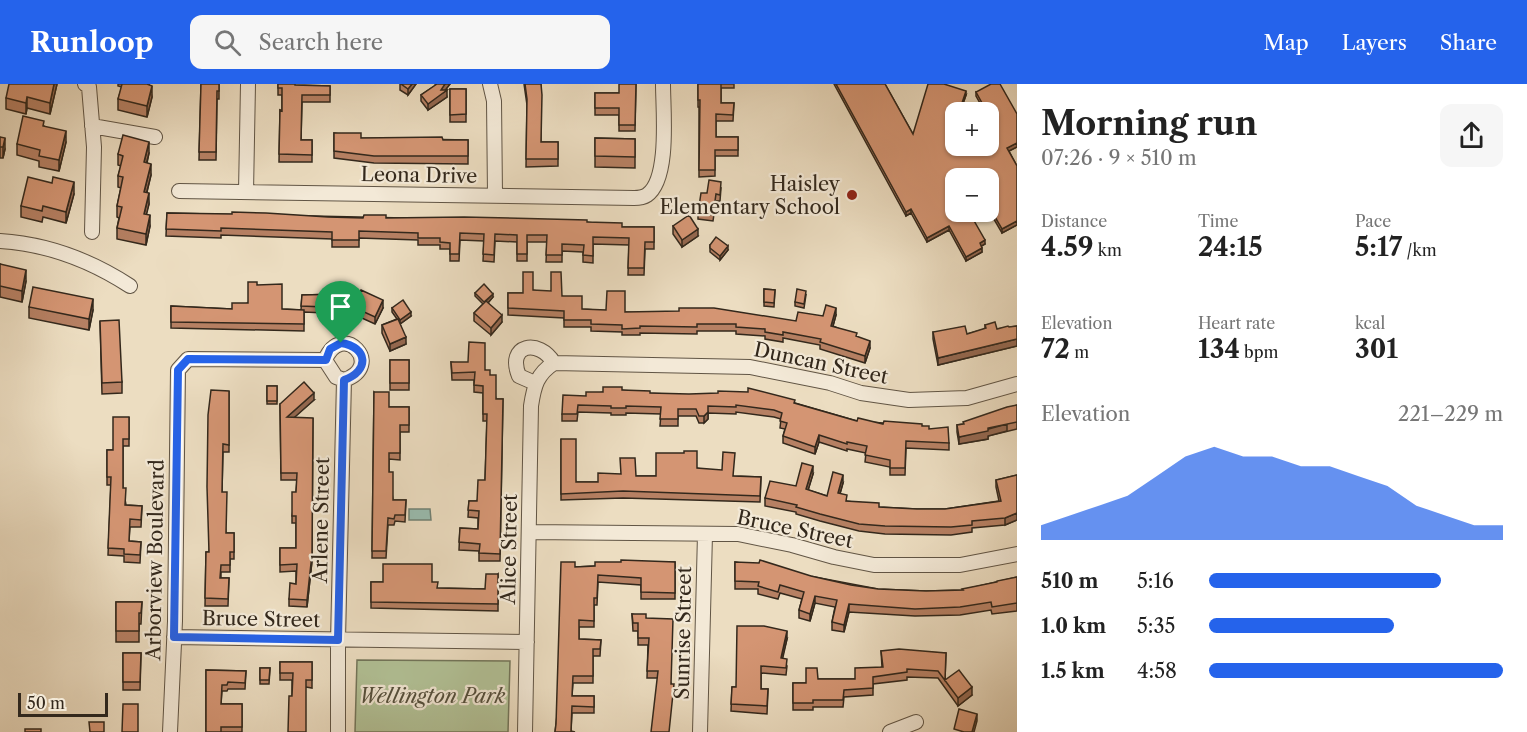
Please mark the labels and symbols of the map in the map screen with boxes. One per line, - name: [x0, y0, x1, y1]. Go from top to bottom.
- street label: Leona Drive: [360, 162, 478, 188]
- place label: Haisley Elementary School: [659, 172, 841, 219]
- marker: Haisley Elementary School: [845, 188, 859, 202]
- pin: [315, 281, 366, 343]
- street label: Duncan Street: [752, 337, 890, 389]
- street label: Arlene Street: [308, 457, 334, 584]
- street label: Arborview Boulevard: [141, 459, 169, 662]
- street label: Alice Street: [496, 494, 522, 605]
- street label: Bruce Street: [735, 505, 855, 553]
- street label: Sunrise Street: [670, 566, 696, 700]
- street label: Bruce Street: [202, 606, 320, 632]
- park label: Wellington Park: [359, 684, 506, 708]
- scale bar: [18, 690, 108, 718]

